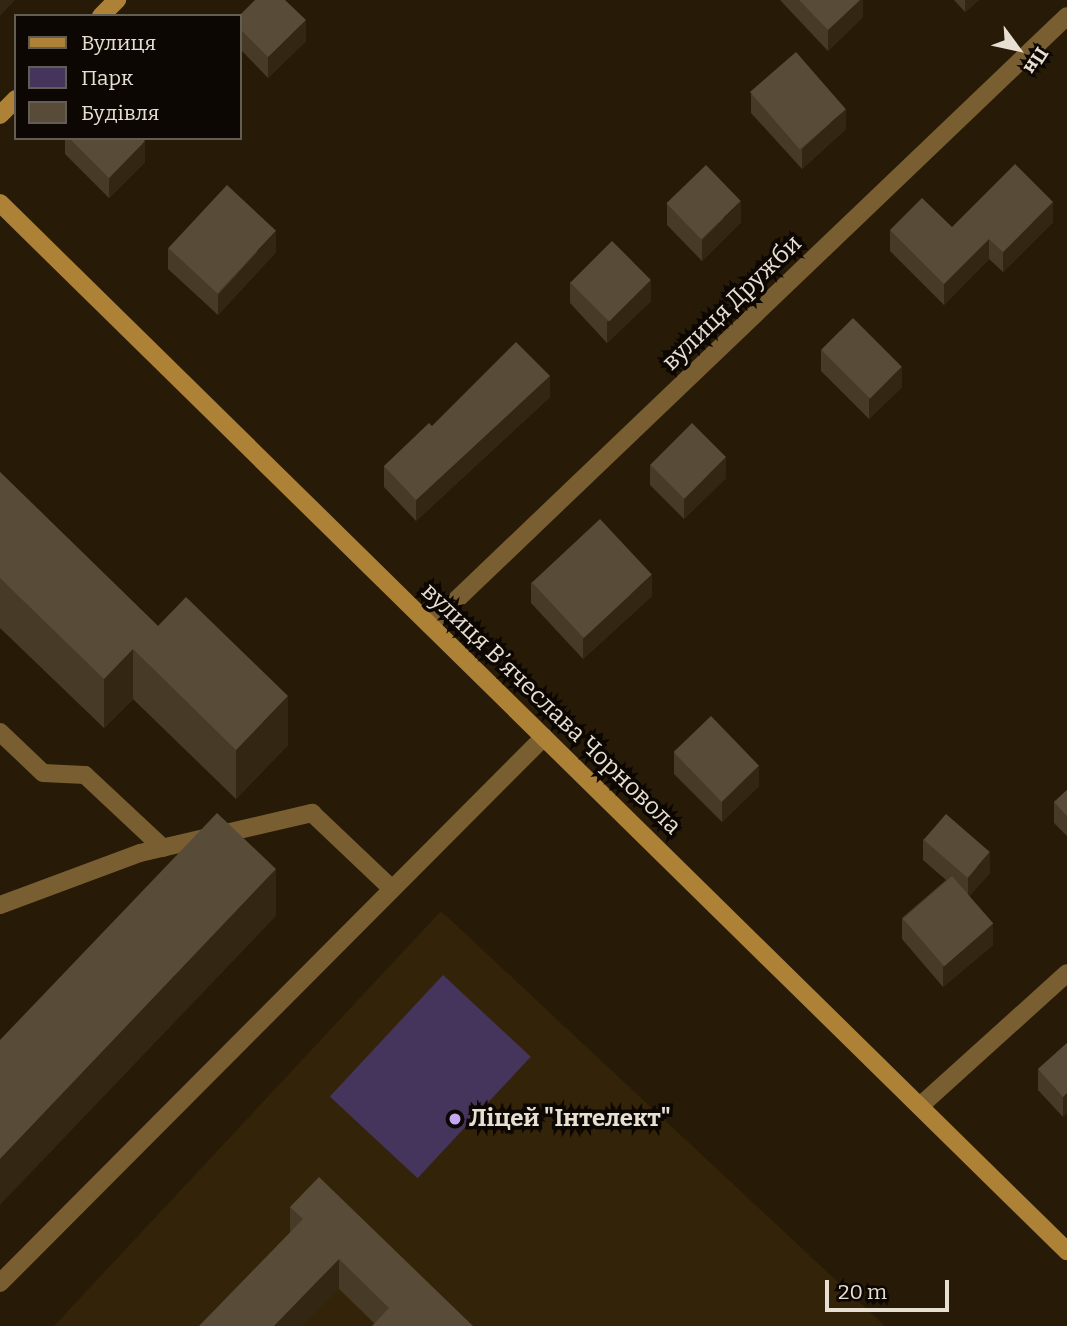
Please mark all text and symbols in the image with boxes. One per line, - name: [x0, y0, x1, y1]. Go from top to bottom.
- legend: [14, 14, 242, 140]
- north arrow: [983, 14, 1053, 84]
- text: Вулиця: [81, 30, 156, 56]
- text: Пн: [1019, 43, 1053, 78]
- text: Парк: [81, 65, 133, 91]
- text: Будівля: [81, 100, 159, 126]
- street label: вулиця Дружби: [656, 229, 808, 377]
- street label: вулиця Вʼячеслава Чорновола: [415, 577, 687, 841]
- place label: Ліцей "Інтелект": [469, 1105, 671, 1133]
- marker: Ліцей "Інтелект": [447, 1111, 463, 1127]
- scale bar: [829, 1266, 953, 1310]
- text: 20 m: [838, 1279, 887, 1305]

